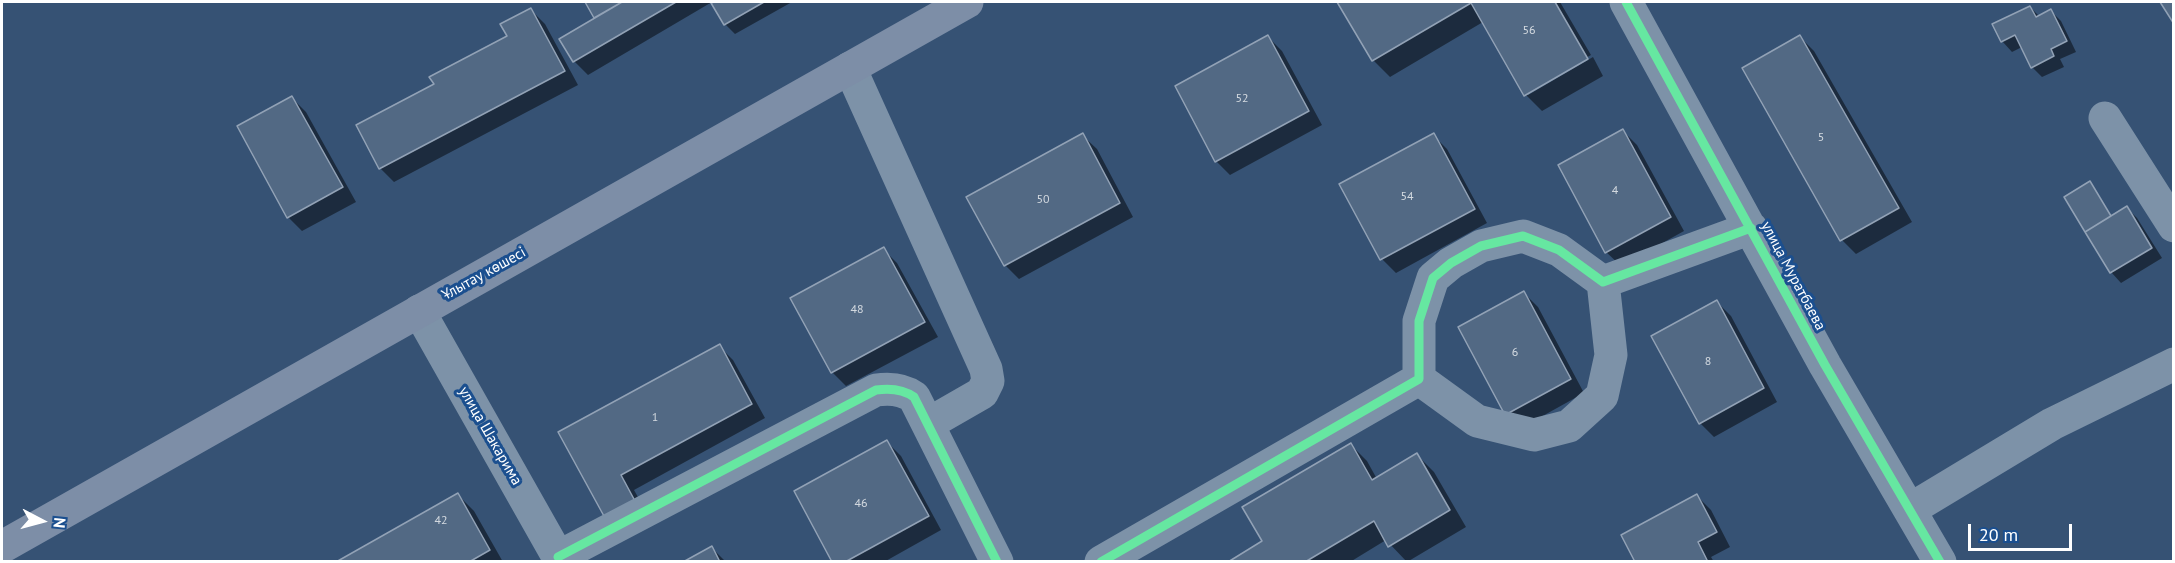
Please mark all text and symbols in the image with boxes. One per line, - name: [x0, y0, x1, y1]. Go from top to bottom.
- house number: 56: [1522, 24, 1536, 38]
- house number: 52: [1235, 92, 1249, 106]
- house number: 5: [1818, 131, 1824, 145]
- house number: 4: [1612, 184, 1618, 198]
- house number: 54: [1400, 190, 1414, 204]
- house number: 50: [1036, 193, 1050, 207]
- street label: улица Муратбаева: [1757, 219, 1829, 333]
- street label: Ұлытау көшесі: [439, 244, 529, 304]
- house number: 48: [850, 303, 864, 317]
- house number: 6: [1512, 346, 1518, 360]
- house number: 8: [1705, 355, 1711, 369]
- street label: улица Шакарима: [455, 384, 525, 488]
- house number: 1: [652, 411, 658, 425]
- north arrow: [12, 491, 72, 551]
- house number: 46: [854, 497, 868, 511]
- scale bar: [1971, 512, 2074, 550]
- house number: 42: [434, 514, 448, 528]
- text: N: [49, 517, 70, 529]
- text: 20 m: [1979, 523, 2018, 546]

